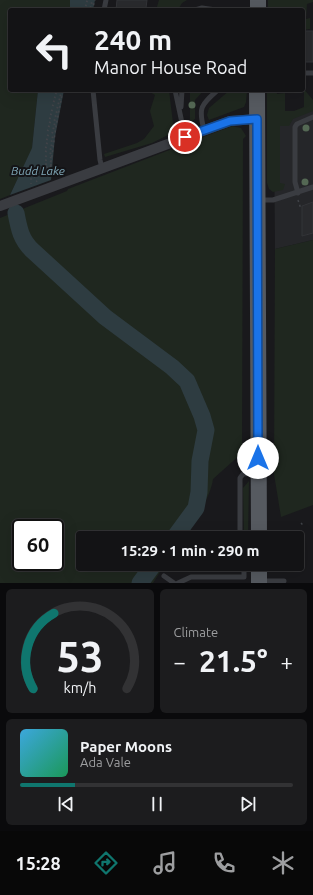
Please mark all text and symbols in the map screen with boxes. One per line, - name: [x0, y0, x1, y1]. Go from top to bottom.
- icon: left: [28, 24, 80, 76]
- text: 240 m: [94, 24, 172, 55]
- text: Manor House Road: [94, 57, 247, 77]
- pin: [168, 120, 202, 154]
- icon: arrive: [174, 126, 196, 148]
- water label: Budd Lake: [11, 164, 65, 177]
- position arrow: [237, 437, 279, 479]
- speed limit sign: 60: [12, 519, 64, 571]
- text: 15:29 · 1 min · 290 m: [121, 542, 259, 559]
- text: Climate: [174, 625, 218, 639]
- text: 53: [56, 633, 103, 680]
- text: 21.5°: [199, 644, 268, 678]
- text: −: [174, 649, 186, 674]
- text: +: [281, 649, 293, 674]
- text: km/h: [63, 680, 96, 696]
- text: Paper Moons: [80, 738, 172, 755]
- text: Ada Vale: [80, 755, 131, 769]
- icon: previous: [55, 793, 77, 815]
- icon: pause: [146, 793, 168, 815]
- icon: next: [237, 793, 259, 815]
- icon: directions: [92, 849, 120, 877]
- icon: music: [151, 849, 179, 877]
- icon: phone: [210, 849, 238, 877]
- icon: climate: [269, 849, 297, 877]
- text: 15:28: [16, 853, 61, 873]

